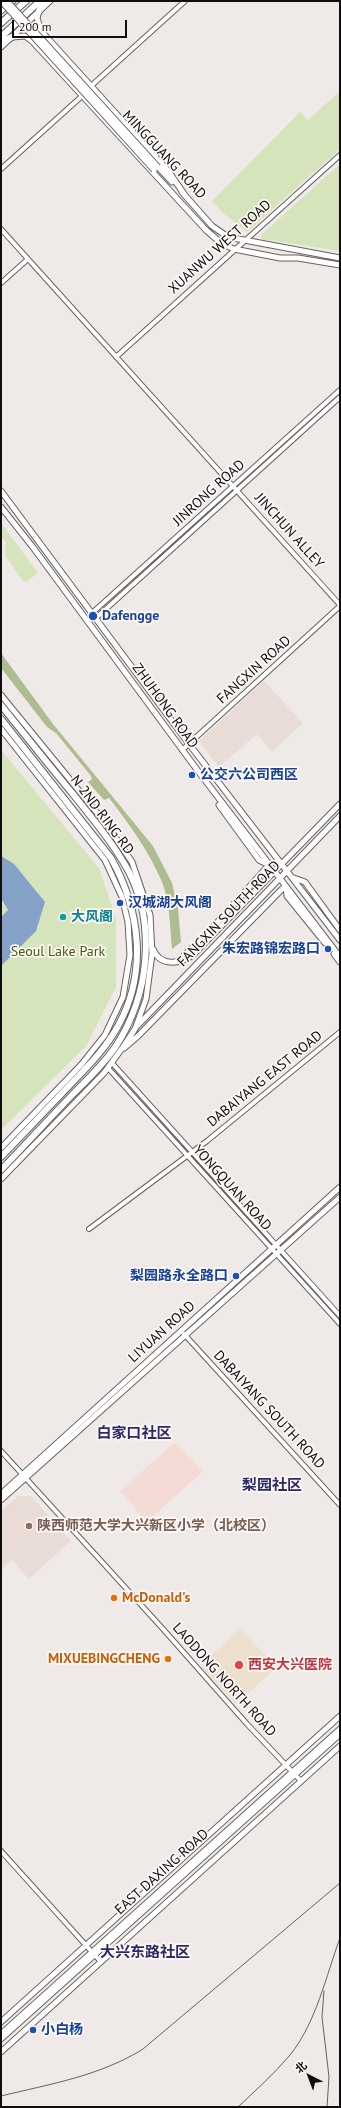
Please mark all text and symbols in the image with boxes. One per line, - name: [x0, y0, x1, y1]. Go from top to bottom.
- scale bar: [14, 12, 129, 38]
- text: 200 m: [19, 19, 52, 34]
- street label: MINGGUANG ROAD: [119, 107, 209, 203]
- street label: XUANWU WEST ROAD: [165, 197, 275, 297]
- street label: JINRONG ROAD: [170, 456, 248, 530]
- street label: JINCHUN ALLEY: [251, 490, 327, 572]
- place label: Dafengge: [102, 608, 159, 624]
- marker: Dafengge: [87, 610, 99, 622]
- street label: FANGXIN ROAD: [214, 632, 294, 708]
- street label: ZHUHONG ROAD: [128, 660, 202, 752]
- place label: 公交六公司西区: [200, 767, 298, 783]
- marker: 公交六公司西区: [187, 770, 197, 780]
- street label: N 2ND RING RD: [67, 772, 137, 858]
- street label: FANGXIN SOUTH ROAD: [174, 858, 284, 970]
- place label: 汉城湖大风阁: [128, 895, 212, 911]
- marker: 汉城湖大风阁: [115, 898, 125, 908]
- place label: 大风阁: [71, 909, 113, 925]
- marker: 大风阁: [58, 912, 68, 922]
- place label: 朱宏路锦宏路口: [222, 941, 320, 957]
- park label: Seoul Lake Park: [11, 944, 105, 960]
- marker: 朱宏路锦宏路口: [323, 944, 333, 954]
- street label: DABAIYANG EAST ROAD: [204, 1027, 326, 1131]
- street label: YONGQUAN ROAD: [189, 1142, 275, 1234]
- place label: 梨园路永全路口: [130, 1268, 228, 1284]
- marker: 梨园路永全路口: [231, 1271, 241, 1281]
- street label: LIYUAN ROAD: [125, 1298, 199, 1366]
- street label: DABAIYANG SOUTH ROAD: [210, 1347, 328, 1473]
- district label: 白家口社区: [97, 1425, 171, 1443]
- district label: 梨园社区: [242, 1477, 302, 1495]
- place label: 陕西师范大学大兴新区小学（北校区）: [37, 1518, 275, 1534]
- marker: 陕西师范大学大兴新区小学（北校区）: [24, 1521, 34, 1531]
- place label: McDonald's: [122, 1590, 191, 1606]
- marker: McDonald's: [109, 1593, 119, 1603]
- street label: LAODONG NORTH ROAD: [169, 1620, 279, 1740]
- place label: MIXUEBINGCHENG: [48, 1651, 160, 1667]
- marker: MIXUEBINGCHENG: [163, 1654, 173, 1664]
- place label: 西安大兴医院: [248, 1657, 332, 1673]
- marker: 西安大兴医院: [233, 1659, 245, 1671]
- street label: EAST DAXING ROAD: [112, 1826, 212, 1918]
- district label: 大兴东路社区: [100, 1944, 190, 1962]
- place label: 小白杨: [41, 2022, 83, 2038]
- marker: 小白杨: [28, 2025, 38, 2035]
- north arrow: [289, 2056, 329, 2096]
- text: 北: [292, 2058, 310, 2076]

